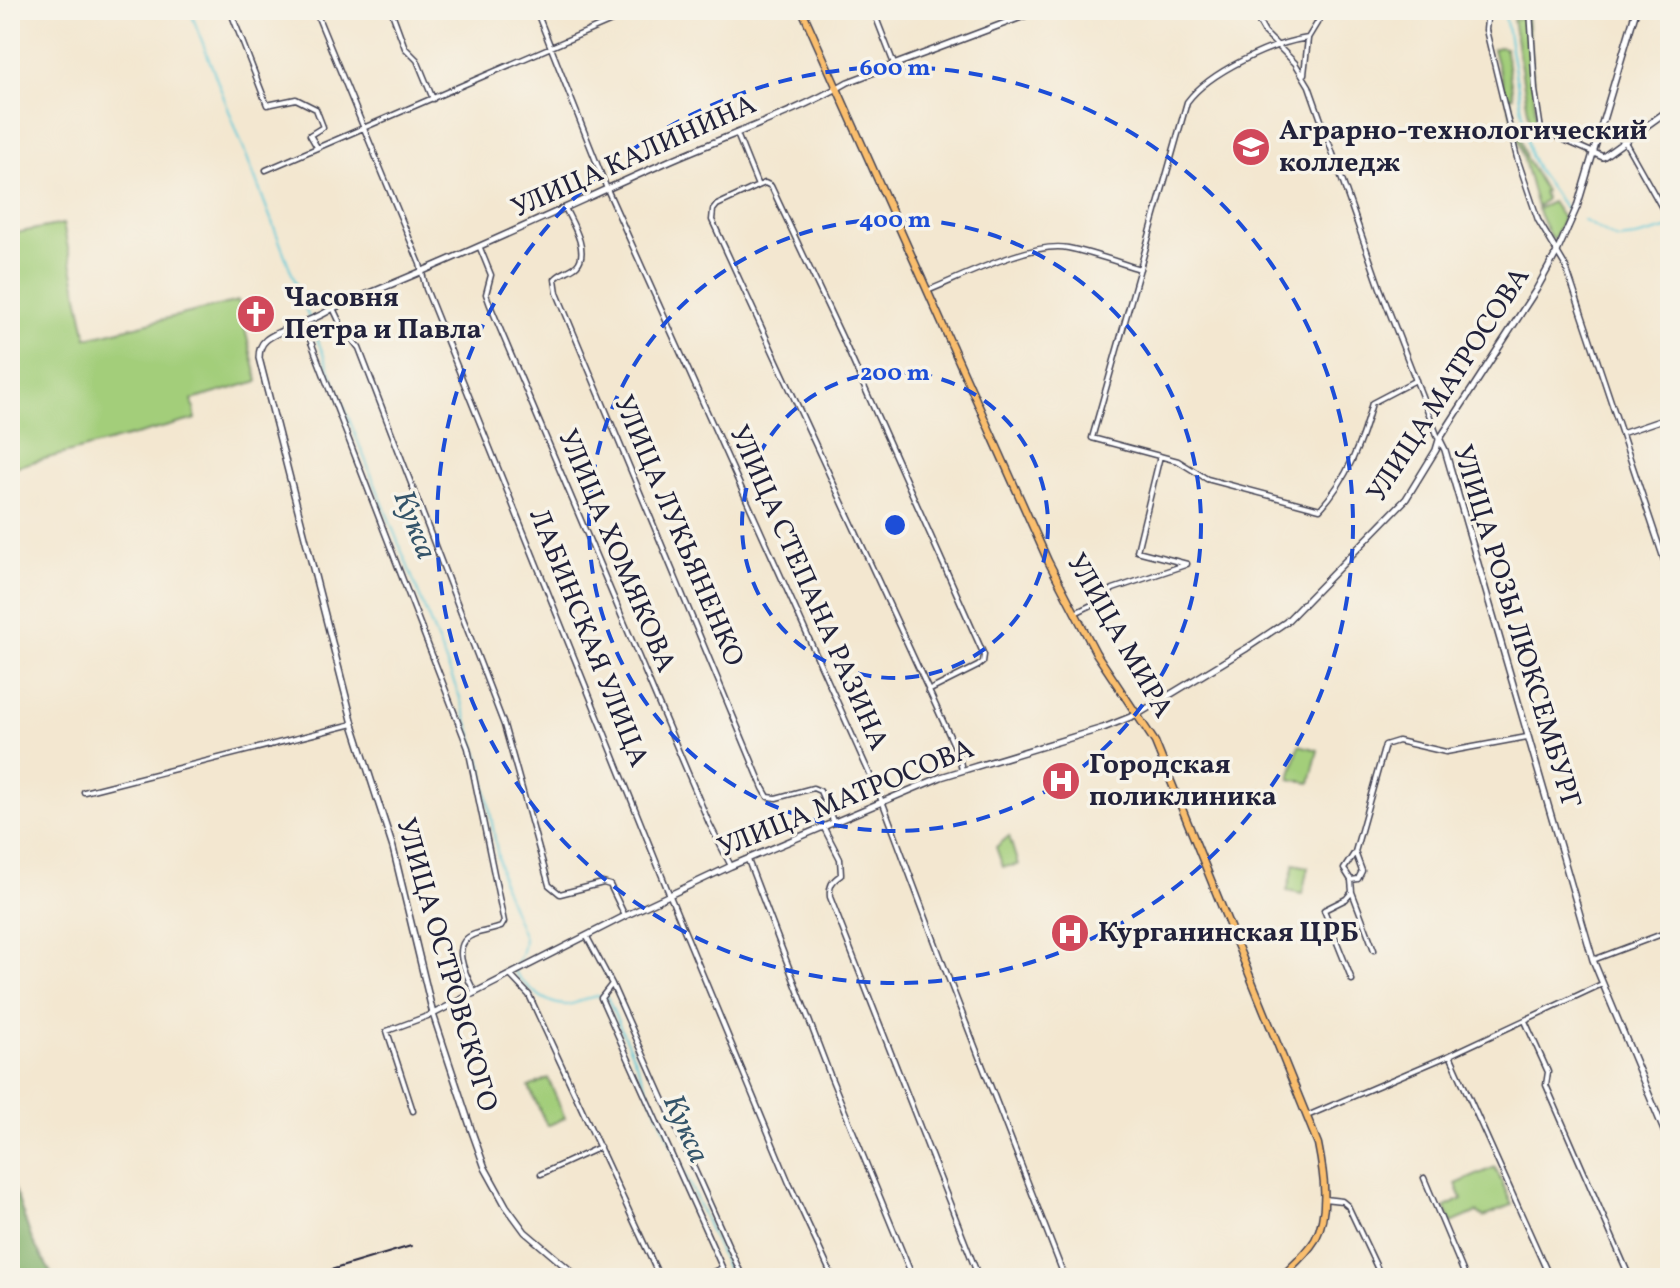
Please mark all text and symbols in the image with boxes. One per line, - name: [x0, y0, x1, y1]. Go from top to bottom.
- text: 600 m: [860, 52, 930, 86]
- street label: УЛИЦА КАЛИНИНА: [505, 85, 763, 229]
- place label: Аграрно-технологический колледж: [1279, 112, 1648, 183]
- school or university icon: Аграрно-технологический колледж: [1230, 126, 1272, 168]
- text: 400 m: [859, 204, 931, 238]
- street label: УЛИЦА МАТРОСОВА: [1358, 260, 1540, 510]
- place label: Часовня Петра и Павла: [284, 279, 482, 350]
- church icon: Часовня Петра и Павла: [235, 293, 277, 335]
- text: 200 m: [860, 357, 930, 391]
- street label: УЛИЦА ЛУКЬЯНЕНКО: [603, 389, 753, 673]
- street label: УЛИЦА СТЕПАНА РАЗИНА: [719, 419, 898, 757]
- street label: УЛИЦА ХОМЯКОВА: [547, 423, 685, 679]
- street label: УЛИЦА РОЗЫ ЛЮКСЕМБУРГ: [1442, 440, 1590, 814]
- water label: Кукса: [382, 484, 446, 566]
- street label: ЛАБИНСКАЯ УЛИЦА: [518, 503, 658, 773]
- centre of rings: [881, 511, 909, 539]
- street label: УЛИЦА МИРА: [1056, 546, 1182, 726]
- street label: УЛИЦА МАТРОСОВА: [712, 730, 980, 868]
- place label: Городская поликлиника: [1089, 746, 1277, 817]
- hospital icon: Городская поликлиника: [1040, 760, 1082, 802]
- street label: УЛИЦА ОСТРОВСКОГО: [385, 814, 507, 1116]
- hospital icon: Курганинская ЦРБ: [1049, 912, 1091, 954]
- place label: Курганинская ЦРБ: [1098, 914, 1359, 953]
- water label: Кукса: [651, 1088, 719, 1170]

